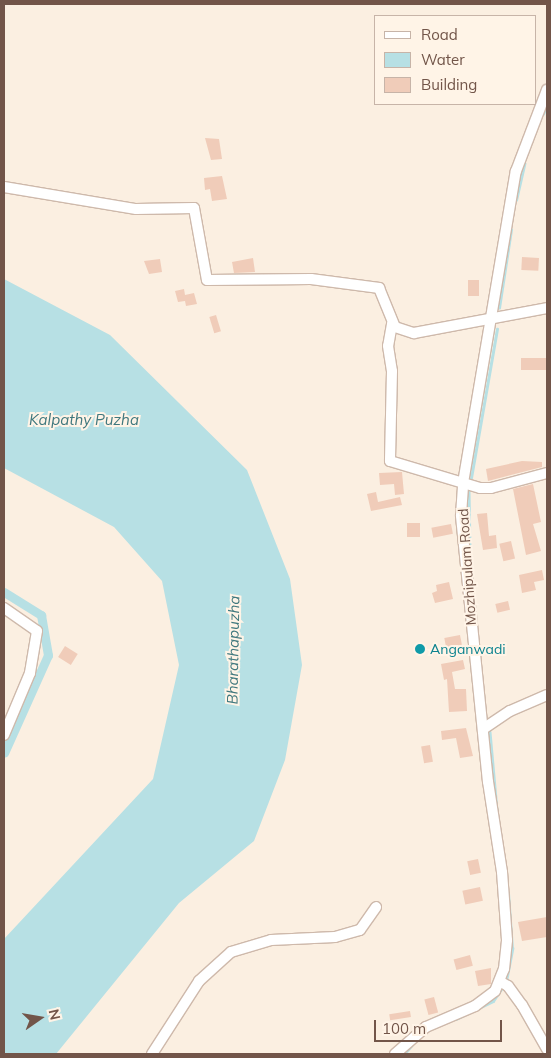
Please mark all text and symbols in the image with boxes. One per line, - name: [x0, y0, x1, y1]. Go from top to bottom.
- legend: [374, 15, 536, 105]
- text: Road: [421, 25, 458, 44]
- text: Water: [421, 50, 465, 69]
- text: Building: [421, 75, 477, 94]
- water label: Kalpathy Puzha: [29, 411, 139, 429]
- street label: Mozhipulam Road: [455, 508, 479, 626]
- water label: Bharathapuzha: [223, 596, 243, 704]
- place label: Anganwadi: [430, 641, 506, 657]
- marker: Anganwadi: [414, 643, 426, 655]
- north arrow: [15, 993, 65, 1043]
- text: N: [45, 1007, 65, 1022]
- scale bar: [376, 1010, 504, 1042]
- text: 100 m: [382, 1019, 426, 1038]

